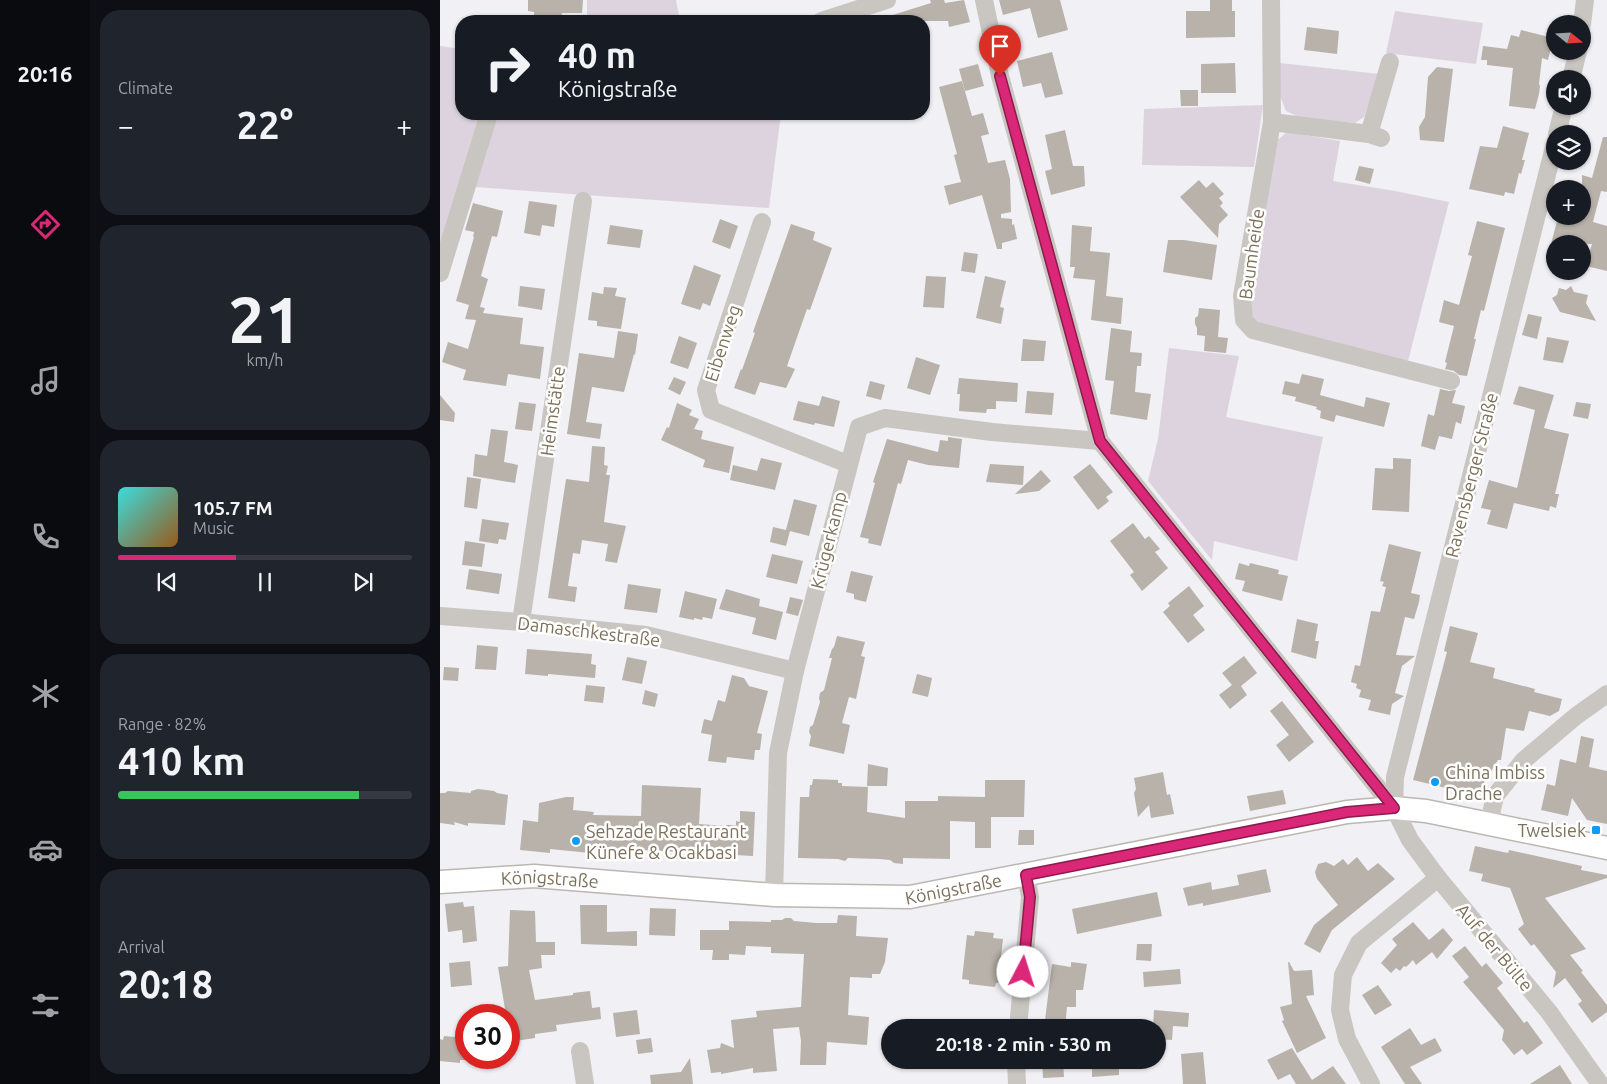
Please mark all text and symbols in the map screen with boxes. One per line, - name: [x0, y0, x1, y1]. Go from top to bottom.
- north arrow: [1546, 15, 1591, 60]
- map controls: [1546, 15, 1591, 280]
- pin: [979, 25, 1021, 76]
- icon: arrive: [986, 32, 1014, 60]
- icon: right: [475, 35, 540, 100]
- text: 40 m: [558, 35, 636, 75]
- text: 20:16: [17, 61, 73, 86]
- button: sound: [1546, 70, 1591, 115]
- text: Königstraße: [558, 76, 678, 101]
- text: Climate: [118, 79, 173, 97]
- text: 22°: [237, 104, 293, 146]
- text: −: [118, 110, 134, 141]
- text: +: [396, 110, 412, 141]
- button: layers: [1546, 125, 1591, 170]
- button: +: [1546, 180, 1591, 225]
- icon: directions: [28, 207, 63, 242]
- street label: Baumheide: [1235, 207, 1267, 301]
- button: −: [1546, 235, 1591, 280]
- text: 21: [228, 282, 302, 355]
- street label: Eibenweg: [700, 302, 744, 384]
- text: km/h: [247, 351, 283, 369]
- icon: music: [28, 363, 63, 398]
- street label: Heimstätte: [536, 365, 568, 457]
- street label: Ravensberger Straße: [1441, 391, 1501, 559]
- street label: Krügerkamp: [806, 489, 850, 591]
- text: 105.7 FM: [193, 497, 273, 519]
- icon: phone: [28, 519, 63, 554]
- text: Music: [193, 519, 234, 537]
- icon: previous: [153, 568, 181, 596]
- icon: pause: [251, 568, 279, 596]
- icon: next: [349, 568, 377, 596]
- street label: Damaschkestraße: [516, 612, 662, 650]
- icon: climate: [28, 676, 63, 711]
- text: Range · 82%: [118, 715, 206, 733]
- text: 410 km: [118, 740, 245, 782]
- place label: China Imbiss Drache: [1445, 762, 1545, 803]
- marker: China Imbiss Drache: [1429, 776, 1441, 788]
- place label: Twelsiek: [1517, 820, 1586, 840]
- place label: Sehzade Restaurant Künefe & Ocakbasi: [586, 821, 747, 862]
- marker: Twelsiek: [1590, 824, 1602, 836]
- icon: car: [28, 832, 63, 867]
- marker: Sehzade Restaurant Künefe & Ocakbasi: [570, 835, 582, 847]
- street label: Königstraße: [500, 866, 599, 891]
- street label: Königstraße: [903, 869, 1003, 908]
- street label: Auf der Bülte: [1453, 899, 1537, 995]
- text: Arrival: [118, 938, 165, 956]
- position arrow: [996, 945, 1048, 997]
- text: 20:18: [118, 963, 213, 1005]
- icon: filters: [28, 988, 63, 1023]
- speed limit sign: 30: [455, 1004, 520, 1069]
- text: 20:18 · 2 min · 530 m: [936, 1033, 1111, 1055]

